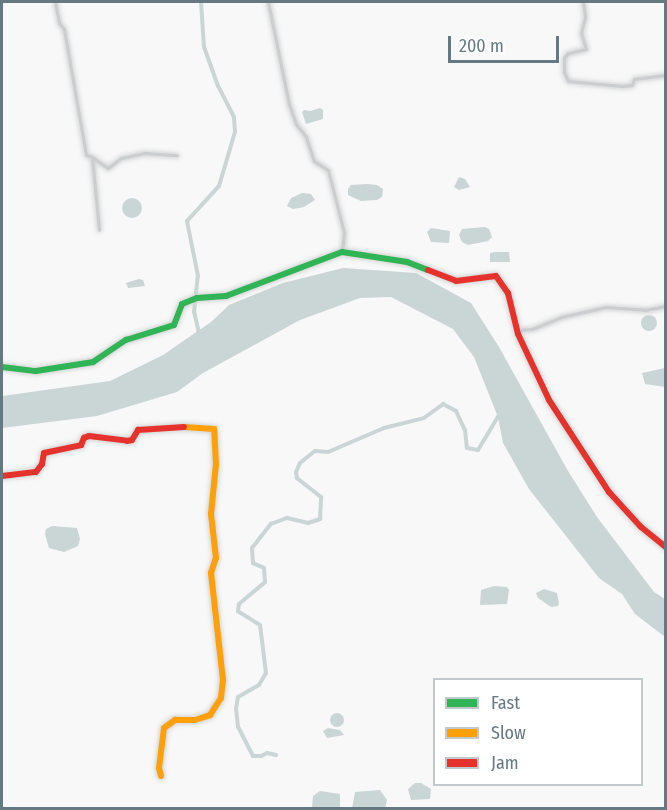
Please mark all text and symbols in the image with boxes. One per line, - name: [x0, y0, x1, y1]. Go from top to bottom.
- scale bar: [451, 24, 562, 62]
- text: 200 m: [459, 35, 504, 57]
- legend: [433, 678, 643, 786]
- text: Fast: [491, 692, 520, 714]
- text: Slow: [491, 722, 526, 744]
- text: Jam: [491, 752, 519, 774]

